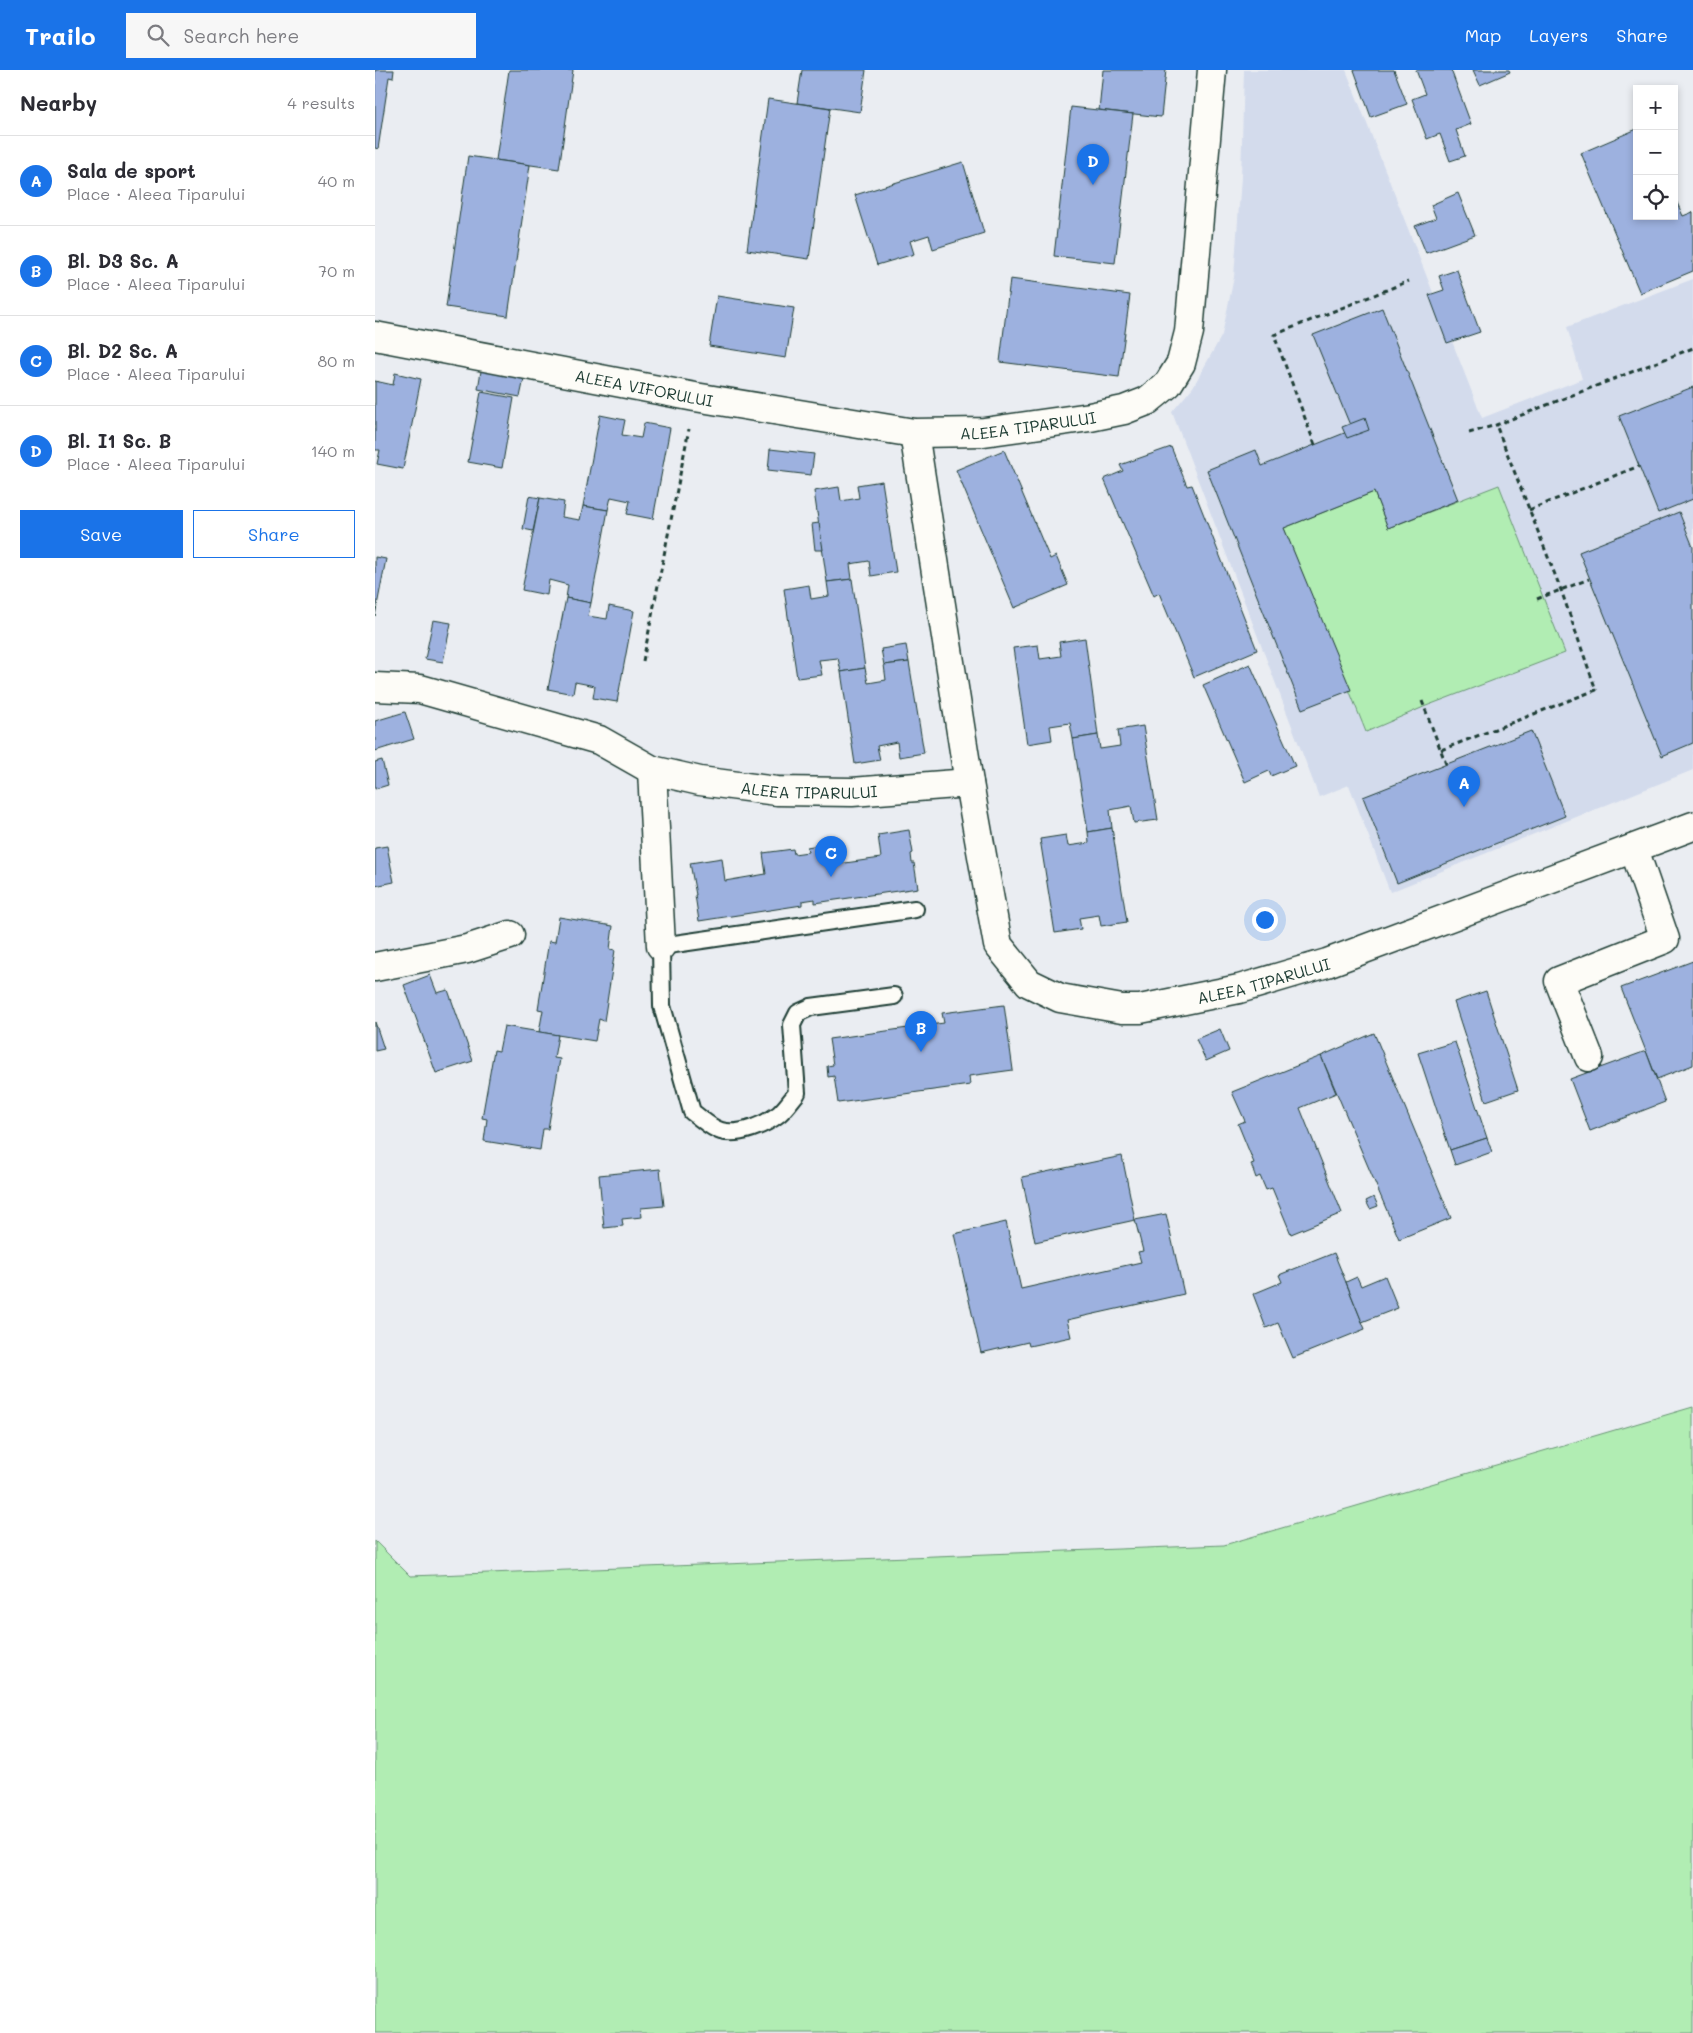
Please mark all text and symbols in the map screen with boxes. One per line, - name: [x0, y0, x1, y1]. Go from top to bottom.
- search box: [126, 13, 476, 58]
- text: Trailo: [25, 20, 96, 51]
- icon: search: [144, 21, 172, 49]
- text: Search here: [184, 23, 299, 48]
- text: Map: [1465, 23, 1501, 47]
- text: Layers: [1529, 23, 1588, 47]
- text: Share: [1616, 23, 1668, 47]
- map controls: [1633, 85, 1678, 220]
- button: +: [1633, 85, 1678, 130]
- text: Nearby: [20, 89, 97, 116]
- text: 4 results: [287, 92, 355, 113]
- button: −: [1633, 130, 1678, 175]
- pin: D: [1077, 144, 1109, 185]
- text: Sala de sport: [67, 158, 196, 183]
- text: A: [30, 170, 42, 191]
- text: 40 m: [318, 170, 355, 191]
- button: locate: [1633, 175, 1678, 220]
- text: Place · Aleea Tiparului: [67, 183, 245, 204]
- text: Bl. D3 Sc. A: [67, 248, 179, 273]
- text: B: [31, 260, 41, 281]
- text: 70 m: [318, 260, 355, 281]
- text: Place · Aleea Tiparului: [67, 273, 245, 294]
- text: Bl. D2 Sc. A: [67, 338, 178, 363]
- text: C: [30, 350, 42, 371]
- text: 80 m: [318, 350, 355, 371]
- text: Place · Aleea Tiparului: [67, 363, 245, 384]
- street label: ALEEA VIFORULUI: [573, 364, 715, 410]
- street label: ALEEA TIPARULUI: [960, 406, 1098, 443]
- text: Bl. I1 Sc. B: [67, 428, 171, 453]
- text: D: [30, 440, 42, 461]
- text: 140 m: [311, 440, 355, 461]
- text: Place · Aleea Tiparului: [67, 453, 245, 474]
- button: Save: [20, 510, 183, 558]
- button: Share: [193, 510, 355, 558]
- pin: A: [1448, 766, 1480, 807]
- street label: ALEEA TIPARULUI: [740, 776, 878, 803]
- pin: C: [815, 836, 847, 877]
- your location: [1252, 907, 1278, 933]
- street label: ALEEA TIPARULUI: [1195, 952, 1332, 1008]
- pin: B: [905, 1011, 937, 1052]

